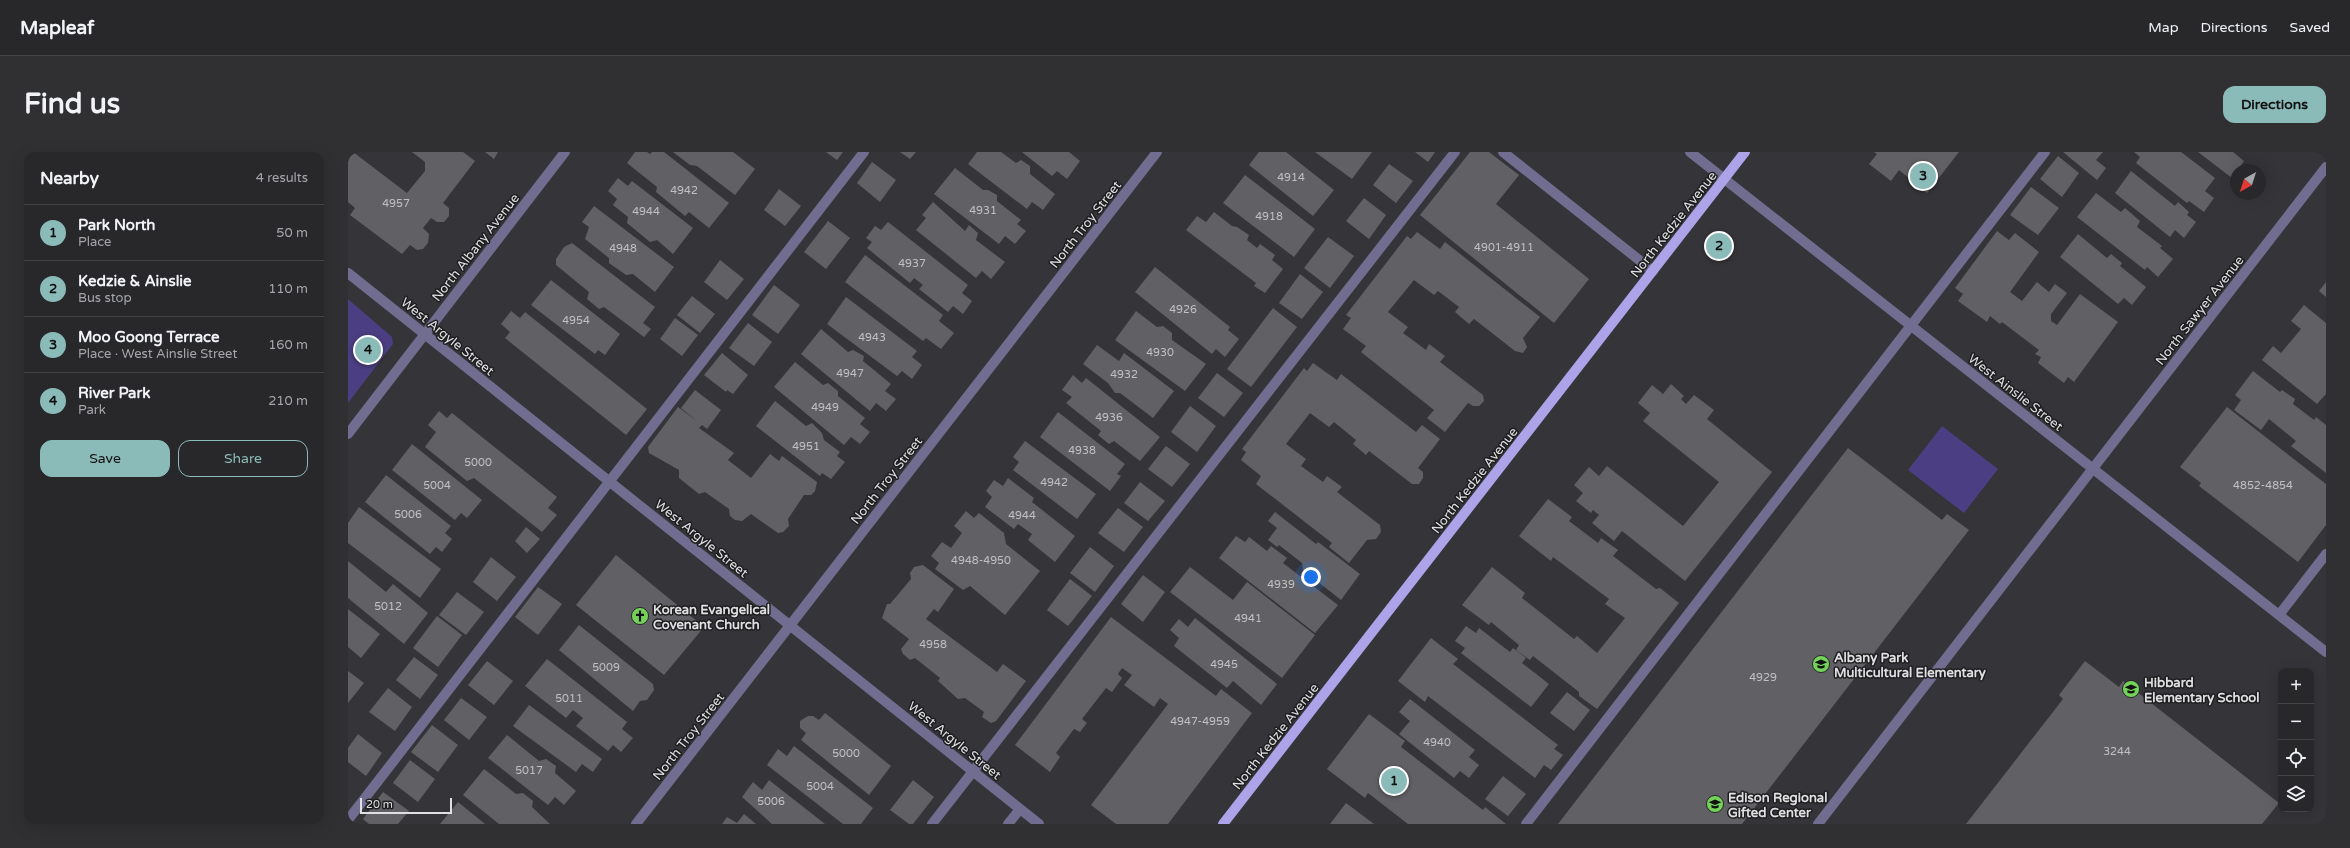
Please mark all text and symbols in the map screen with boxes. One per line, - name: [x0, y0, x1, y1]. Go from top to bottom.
- text: Mapleaf: [20, 17, 94, 39]
- text: Map: [2148, 19, 2179, 36]
- text: Directions: [2201, 19, 2268, 36]
- text: Saved: [2290, 19, 2330, 36]
- button: Directions: [2223, 86, 2326, 123]
- text: Find us: [24, 87, 120, 121]
- pin: 3: [1910, 161, 1936, 191]
- north arrow: [2230, 164, 2266, 200]
- text: Nearby: [40, 168, 99, 189]
- street label: North Kedzie Avenue: [1627, 168, 1720, 281]
- text: 4 results: [256, 170, 308, 186]
- house number: 4914: [1277, 171, 1305, 184]
- street label: North Troy Street: [1047, 178, 1125, 272]
- house number: 4942: [670, 184, 698, 197]
- street label: North Albany Avenue: [429, 190, 523, 305]
- house number: 4957: [382, 197, 410, 210]
- house number: 4931: [969, 204, 997, 217]
- house number: 4944: [632, 205, 660, 218]
- house number: 4918: [1255, 210, 1283, 223]
- text: Park North: [78, 216, 156, 234]
- text: 1: [49, 225, 57, 241]
- text: 50 m: [276, 225, 308, 241]
- pin: 2: [1706, 231, 1732, 261]
- text: Place: [78, 234, 111, 250]
- house number: 4901-4911: [1474, 241, 1534, 254]
- house number: 4948: [609, 242, 637, 255]
- street label: North Sawyer Avenue: [2152, 253, 2247, 368]
- house number: 4937: [898, 257, 926, 270]
- text: Kedzie & Ainslie: [78, 272, 192, 290]
- text: 2: [49, 281, 57, 297]
- text: 110 m: [268, 281, 308, 297]
- text: Bus stop: [78, 290, 132, 306]
- street label: West Argyle Street: [398, 294, 497, 379]
- house number: 4926: [1169, 303, 1197, 316]
- house number: 4954: [562, 314, 590, 327]
- text: Moo Goong Terrace: [78, 328, 220, 346]
- house number: 4943: [858, 331, 886, 344]
- pin: 4: [355, 335, 381, 365]
- text: 3: [49, 337, 57, 353]
- text: 160 m: [268, 337, 308, 353]
- text: Place · West Ainslie Street: [78, 346, 237, 362]
- house number: 4930: [1146, 346, 1174, 359]
- street label: West Ainslie Street: [1965, 351, 2066, 435]
- house number: 4947: [836, 367, 864, 380]
- house number: 4932: [1110, 368, 1138, 381]
- text: River Park: [78, 384, 150, 402]
- text: 4: [49, 393, 57, 409]
- text: 210 m: [268, 393, 308, 409]
- house number: 4949: [811, 401, 839, 414]
- text: Park: [78, 402, 106, 418]
- house number: 4936: [1095, 411, 1123, 424]
- street label: North Kedzie Avenue: [1428, 424, 1521, 537]
- street label: North Troy Street: [848, 434, 926, 528]
- button: Save: [40, 440, 170, 477]
- button: Share: [178, 440, 308, 477]
- house number: 4951: [792, 440, 820, 453]
- house number: 4938: [1068, 444, 1096, 457]
- house number: 5000: [464, 456, 492, 469]
- house number: 4942: [1040, 476, 1068, 489]
- house number: 5004: [423, 479, 451, 492]
- house number: 4852-4854: [2233, 479, 2293, 492]
- street label: West Argyle Street: [652, 496, 751, 581]
- house number: 5006: [394, 508, 422, 521]
- house number: 4944: [1008, 509, 1036, 522]
- house number: 4948-4950: [951, 554, 1011, 567]
- your location: [1301, 567, 1321, 587]
- house number: 4939: [1267, 578, 1295, 591]
- house number: 5012: [374, 600, 402, 613]
- place label: Korean Evangelical Covenant Church: [653, 602, 770, 633]
- church icon: Korean Evangelical Covenant Church: [630, 606, 650, 626]
- house number: 4941: [1234, 612, 1262, 625]
- house number: 4958: [919, 638, 947, 651]
- place label: Albany Park Multicultural Elementary: [1834, 650, 1986, 681]
- school or university icon: Albany Park Multicultural Elementary: [1811, 654, 1831, 674]
- house number: 4945: [1210, 658, 1238, 671]
- house number: 5009: [592, 661, 620, 674]
- map controls: [2278, 668, 2314, 812]
- button: +: [2278, 668, 2314, 704]
- house number: 4929: [1749, 671, 1777, 684]
- place label: Hibbard Elementary School: [2144, 675, 2259, 706]
- school or university icon: Hibbard Elementary School: [2121, 679, 2141, 699]
- street label: North Kedzie Avenue: [1229, 680, 1322, 793]
- street label: North Troy Street: [650, 690, 728, 784]
- house number: 5011: [555, 692, 583, 705]
- street label: West Argyle Street: [905, 698, 1004, 783]
- button: −: [2278, 704, 2314, 740]
- house number: 4947-4959: [1170, 715, 1230, 728]
- house number: 4940: [1423, 736, 1451, 749]
- button: locate: [2278, 740, 2314, 776]
- house number: 3244: [2103, 745, 2131, 758]
- house number: 5000: [832, 747, 860, 760]
- house number: 5017: [515, 764, 543, 777]
- pin: 1: [1381, 766, 1407, 796]
- button: layers: [2278, 776, 2314, 812]
- house number: 5004: [806, 780, 834, 793]
- place label: Edison Regional Gifted Center: [1728, 790, 1827, 821]
- school or university icon: Edison Regional Gifted Center: [1705, 794, 1725, 814]
- house number: 5006: [757, 795, 785, 808]
- scale bar: [360, 796, 452, 815]
- text: 20 m: [366, 798, 393, 811]

